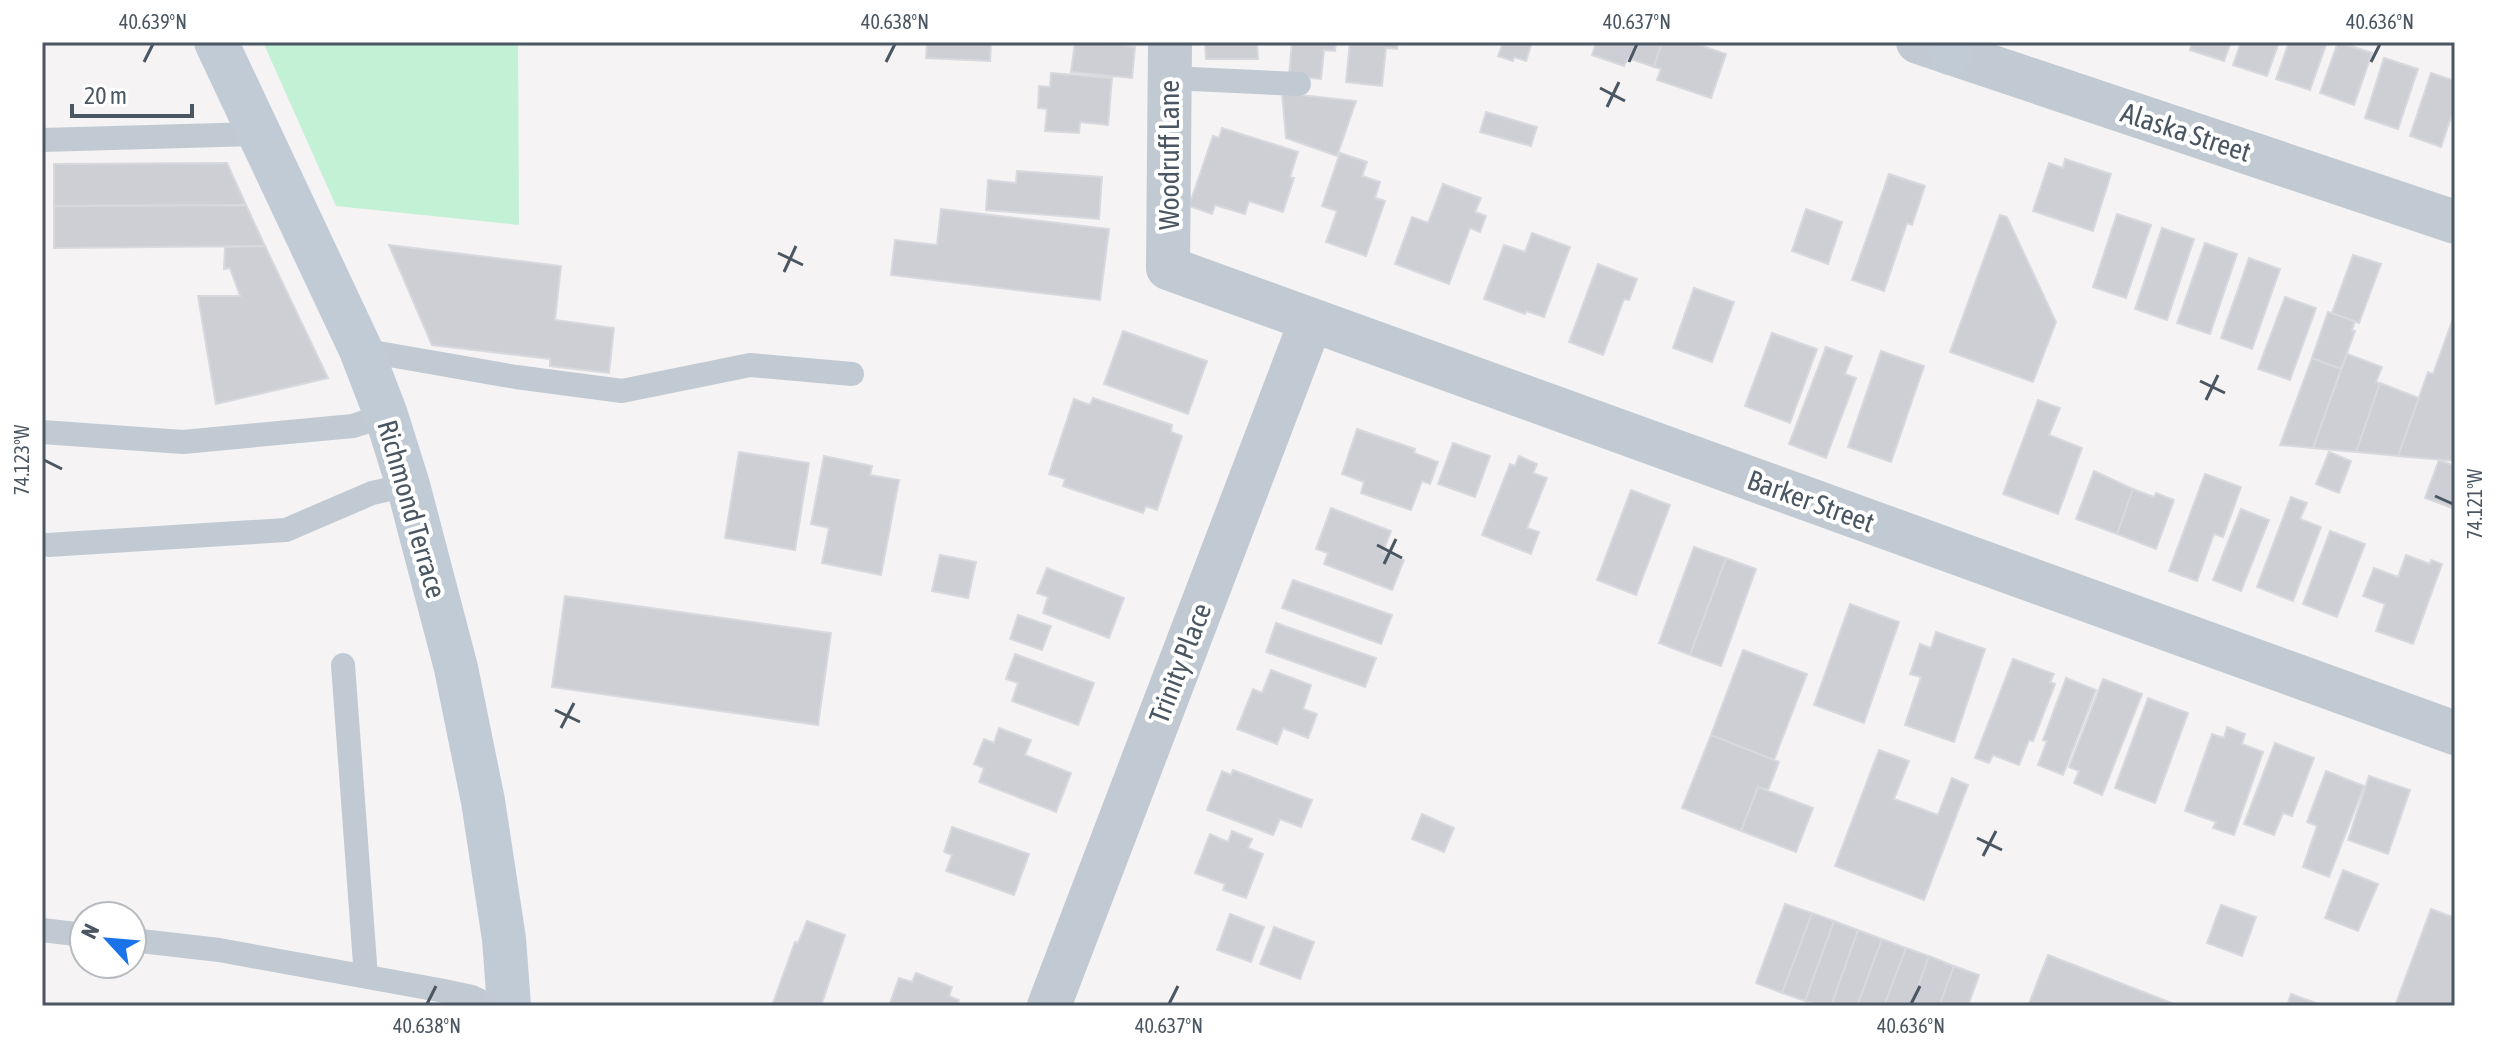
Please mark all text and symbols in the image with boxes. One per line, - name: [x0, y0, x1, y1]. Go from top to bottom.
- text: 40.639°N: [119, 10, 187, 33]
- text: 40.638°N: [861, 10, 929, 33]
- text: 40.637°N: [1603, 10, 1671, 33]
- text: 40.636°N: [2346, 10, 2414, 33]
- scale bar: [72, 68, 192, 118]
- street label: Woodruff Lane: [1153, 80, 1185, 230]
- text: 20 m: [84, 82, 127, 109]
- street label: Alaska Street: [2117, 96, 2255, 168]
- street label: Richmond Terrace: [371, 416, 453, 602]
- text: 74.123°W: [10, 424, 33, 495]
- street label: Barker Street: [1743, 463, 1879, 539]
- text: 74.121°W: [2463, 468, 2486, 539]
- street label: Trinity Place: [1142, 598, 1218, 728]
- north arrow: [68, 900, 148, 980]
- text: N: [75, 920, 105, 943]
- text: 40.638°N: [393, 1014, 461, 1037]
- text: 40.637°N: [1135, 1014, 1203, 1037]
- text: 40.636°N: [1877, 1014, 1945, 1037]

